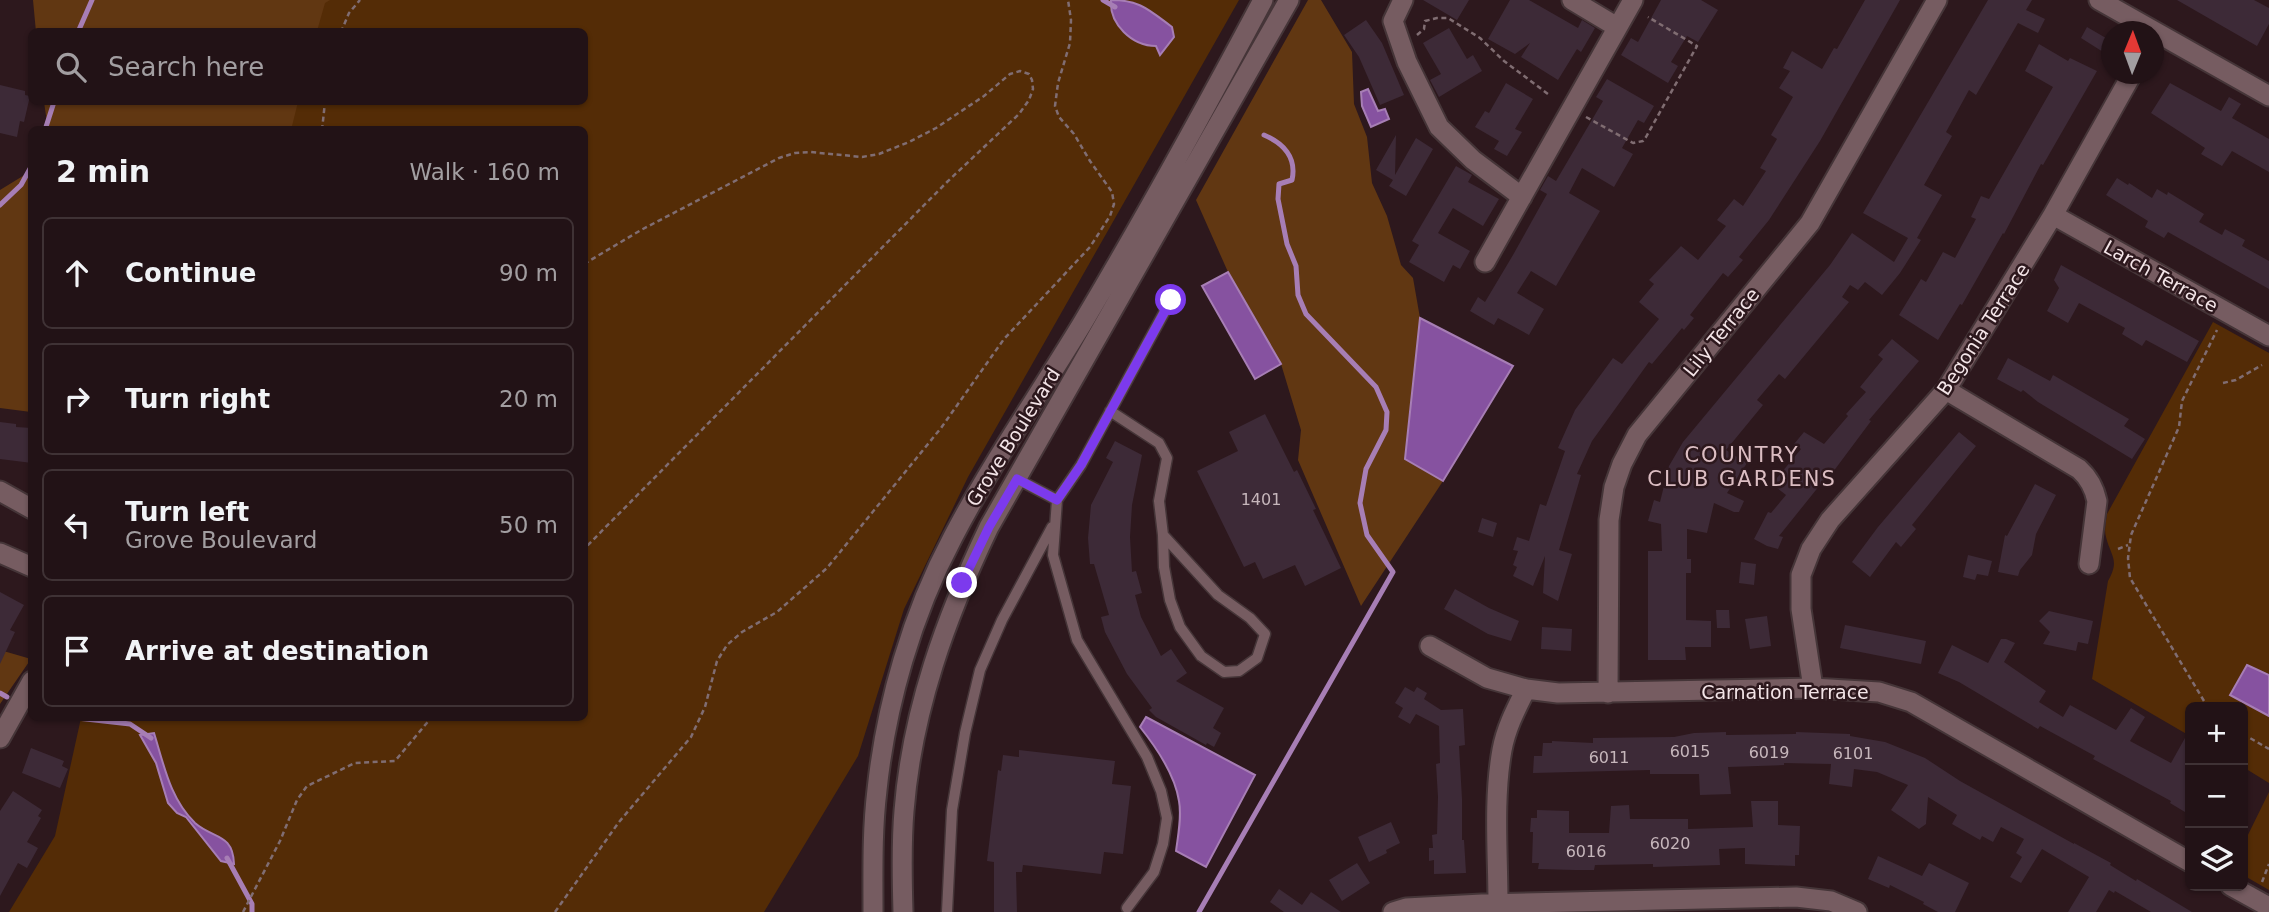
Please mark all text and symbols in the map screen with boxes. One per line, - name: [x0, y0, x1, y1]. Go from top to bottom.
- north arrow: [2101, 21, 2164, 84]
- search box: [28, 28, 588, 105]
- icon: search: [52, 48, 90, 86]
- text: Search here: [108, 52, 264, 82]
- text: 2 min: [56, 154, 150, 189]
- text: Walk · 160 m: [409, 159, 560, 185]
- street label: Larch Terrace: [2100, 236, 2222, 316]
- icon: ahead: [58, 254, 96, 292]
- text: Continue: [125, 258, 256, 288]
- street label: Begonia Terrace: [1932, 259, 2034, 399]
- text: 90 m: [499, 260, 558, 286]
- street label: Lily Terrace: [1679, 283, 1763, 381]
- route start: [1155, 284, 1186, 315]
- street label: Grove Boulevard: [962, 364, 1064, 510]
- icon: right: [58, 380, 96, 418]
- text: Turn right: [125, 384, 270, 414]
- text: 20 m: [499, 386, 558, 412]
- district label: COUNTRY CLUB GARDENS: [1647, 443, 1837, 491]
- house number: 1401: [1241, 490, 1281, 509]
- text: Turn left: [125, 497, 249, 527]
- icon: left: [58, 506, 96, 544]
- text: 50 m: [499, 512, 558, 538]
- text: Grove Boulevard: [125, 527, 317, 553]
- route end: [946, 567, 977, 598]
- icon: arrive: [58, 632, 96, 670]
- text: Arrive at destination: [125, 636, 429, 666]
- street label: Carnation Terrace: [1701, 681, 1869, 703]
- map controls: [2185, 702, 2248, 891]
- button: +: [2185, 702, 2248, 765]
- house number: 6015: [1670, 742, 1710, 761]
- house number: 6019: [1749, 743, 1789, 762]
- house number: 6101: [1833, 744, 1873, 763]
- house number: 6011: [1589, 748, 1629, 767]
- button: −: [2185, 765, 2248, 828]
- button: layers: [2185, 828, 2248, 891]
- house number: 6020: [1650, 834, 1690, 853]
- house number: 6016: [1566, 842, 1606, 861]

